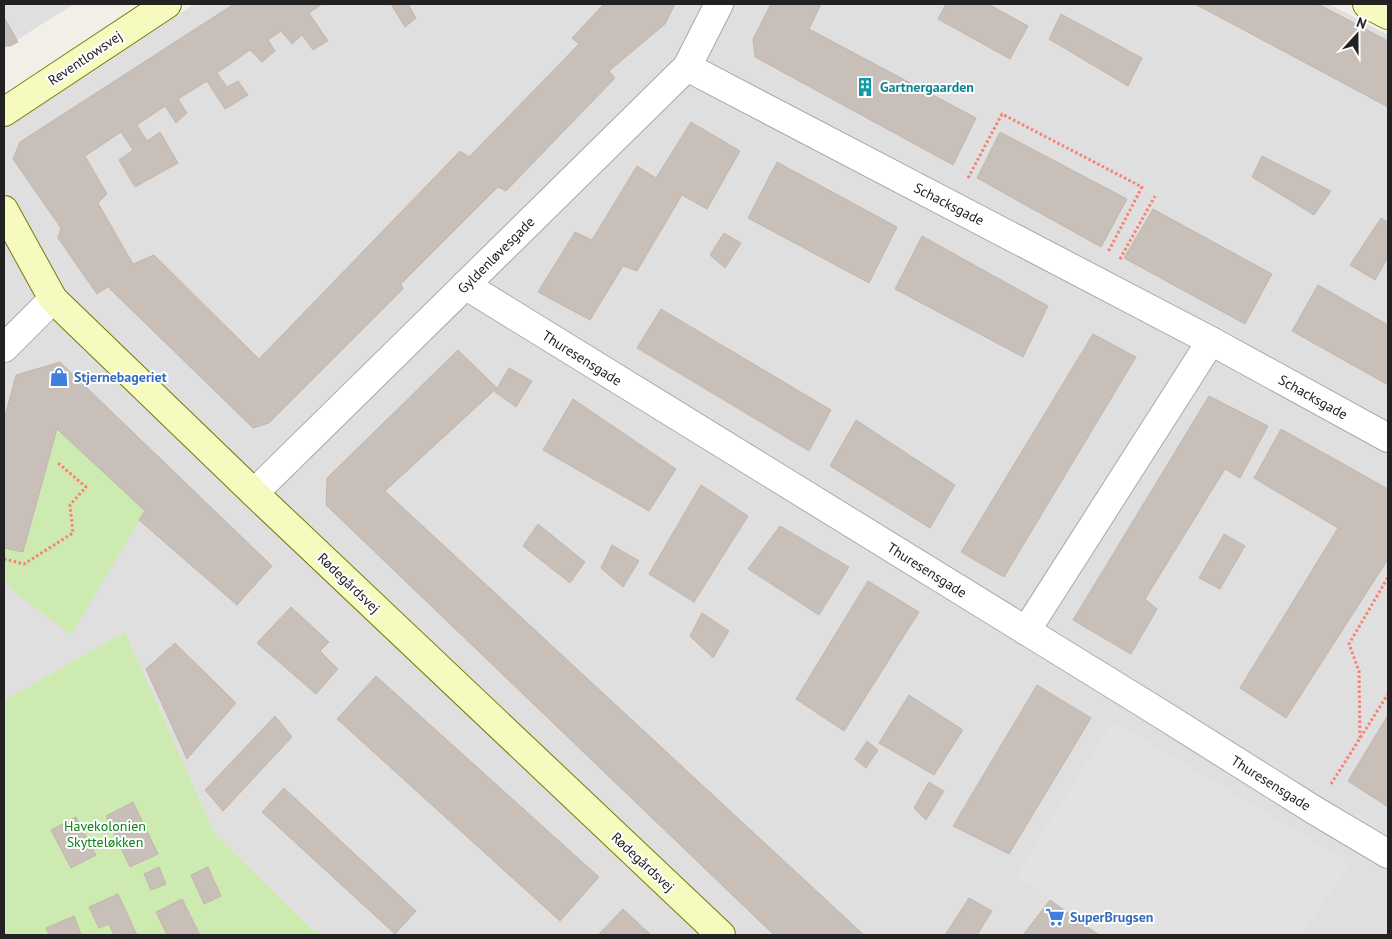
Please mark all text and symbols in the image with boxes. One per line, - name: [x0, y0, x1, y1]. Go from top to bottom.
- north arrow: [1332, 10, 1382, 60]
- text: N: [1354, 13, 1369, 33]
- street label: Reventlowsvej: [44, 27, 126, 89]
- building icon: Gartnergaarden: [854, 76, 876, 98]
- place label: Gartnergaarden: [880, 78, 974, 96]
- street label: Schacksgade: [911, 179, 987, 229]
- street label: Gyldenløvesgade: [454, 213, 538, 297]
- street label: Thuresensgade: [539, 326, 625, 390]
- shop icon: Stjernebageriet: [48, 366, 70, 388]
- place label: Stjernebageriet: [74, 368, 167, 386]
- street label: Schacksgade: [1275, 371, 1351, 423]
- street label: Thuresensgade: [884, 538, 970, 602]
- street label: Rødegårdsvej: [314, 549, 384, 617]
- street label: Thuresensgade: [1228, 751, 1314, 815]
- park label: Havekolonien Skytteløkken: [64, 817, 146, 851]
- street label: Rødegårdsvej: [608, 828, 678, 896]
- supermarket icon: SuperBrugsen: [1044, 906, 1066, 928]
- place label: SuperBrugsen: [1070, 908, 1153, 926]

